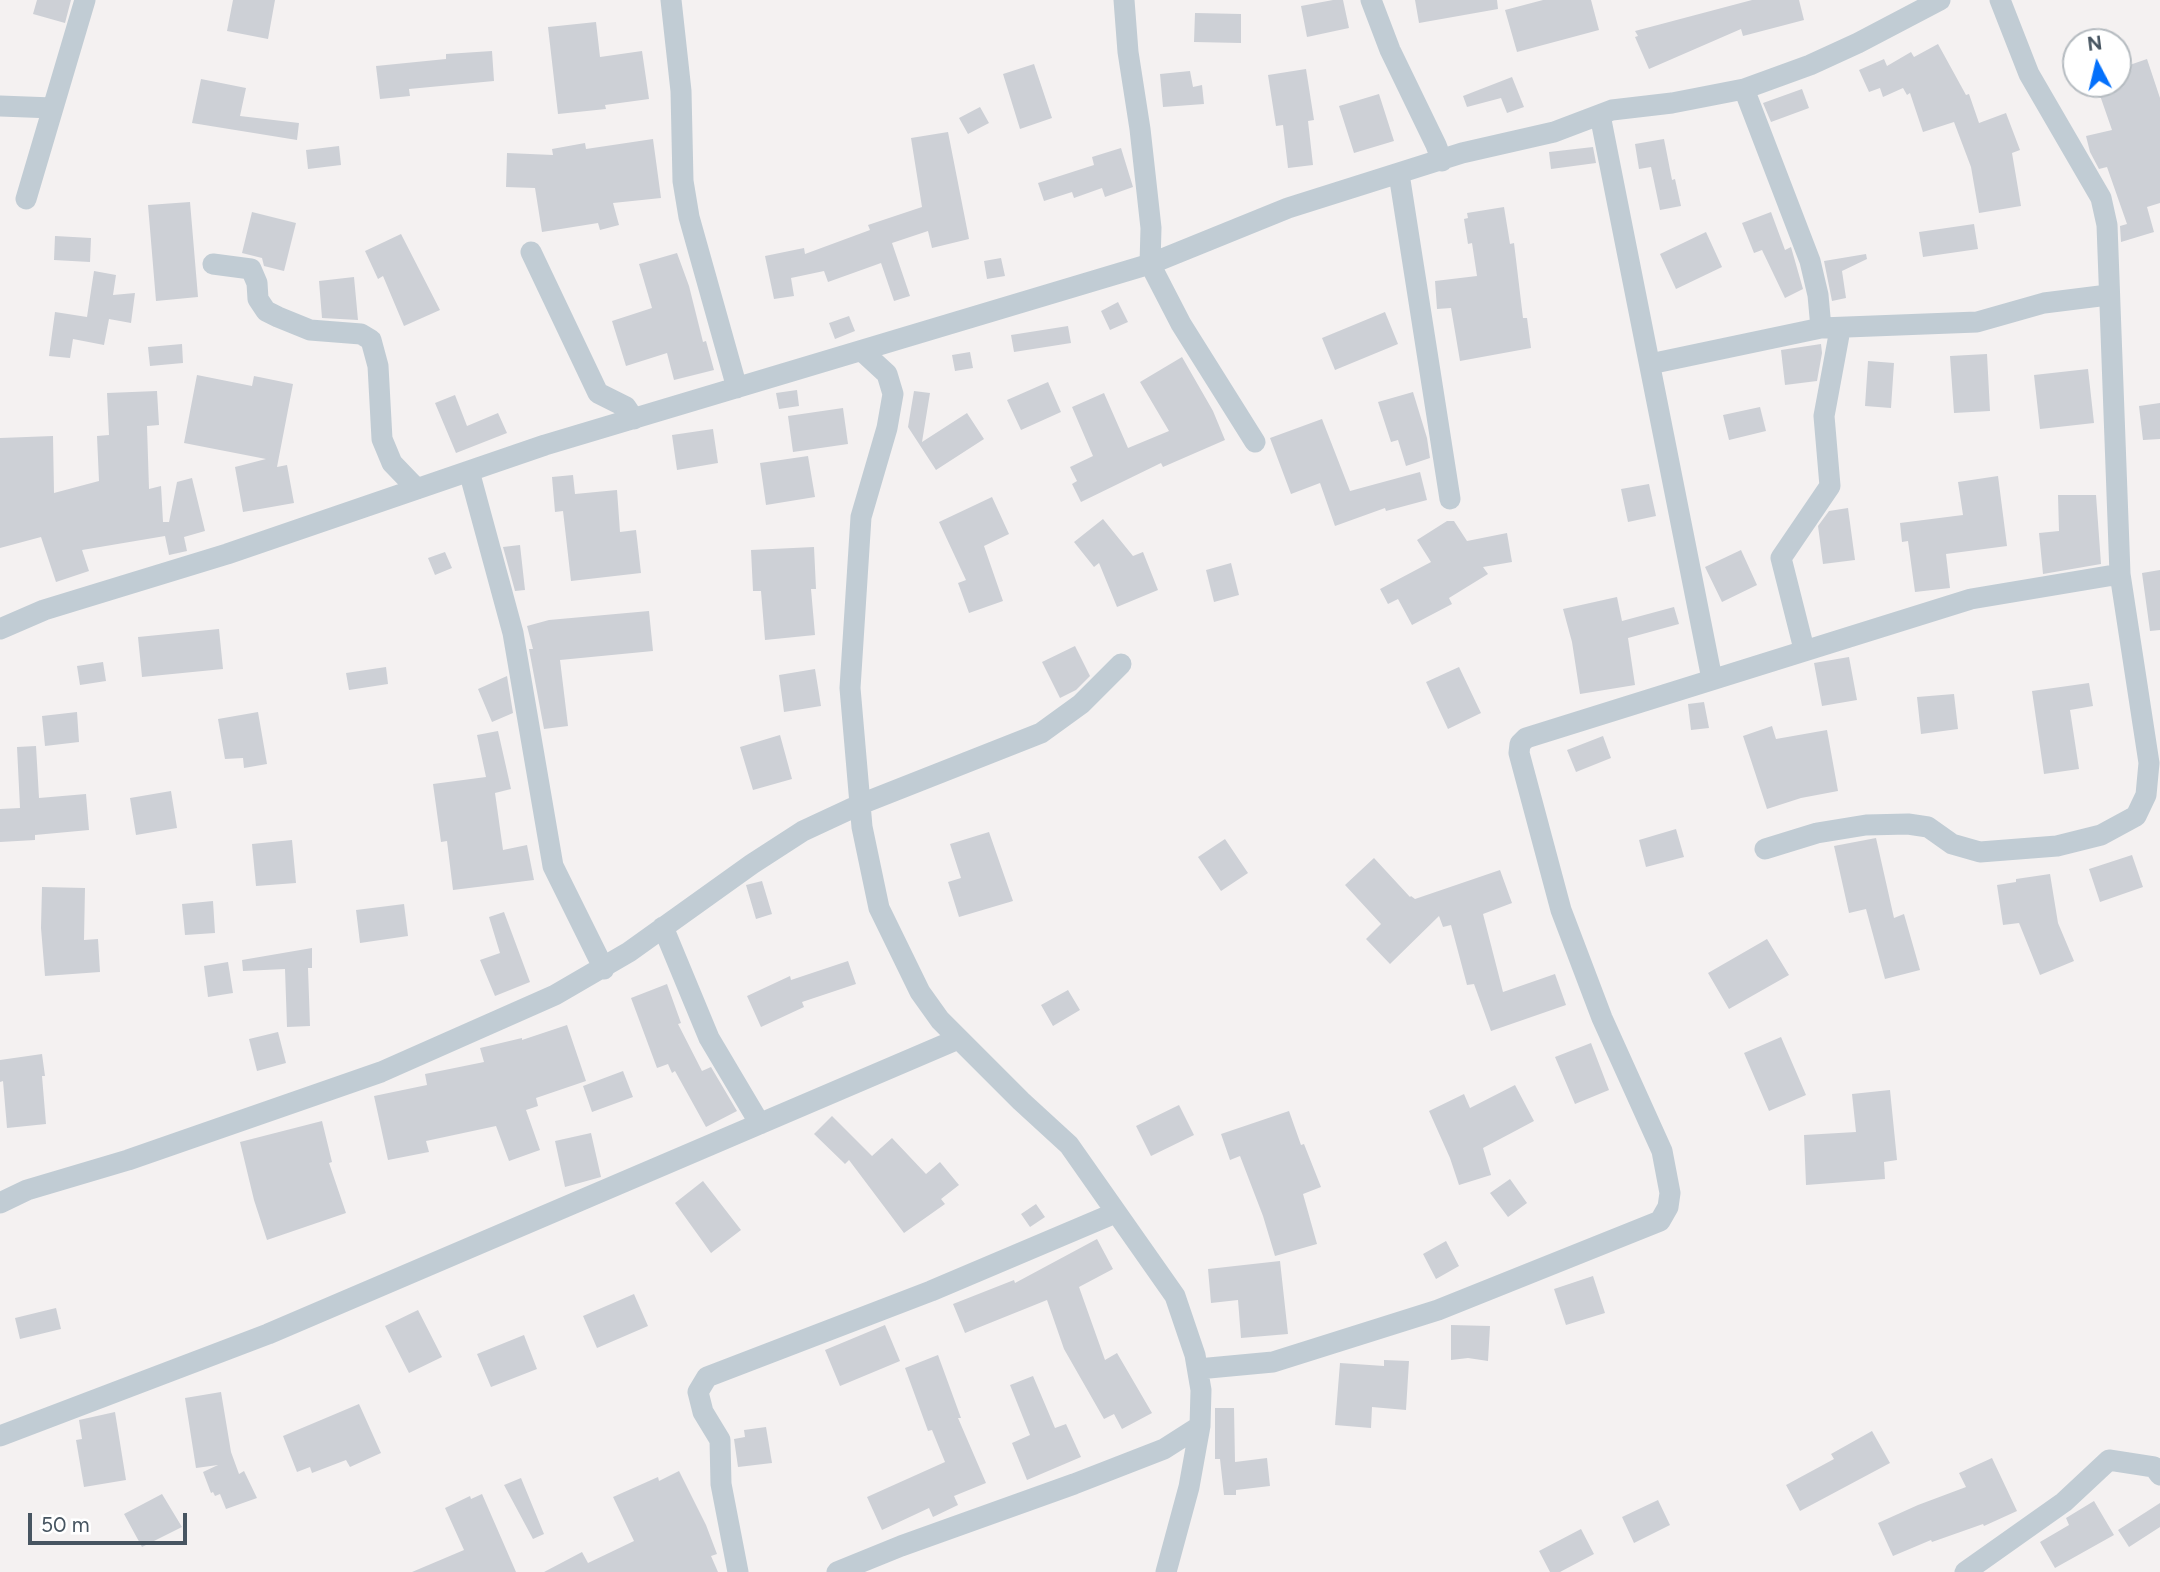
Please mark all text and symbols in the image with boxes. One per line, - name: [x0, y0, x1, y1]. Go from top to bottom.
- north arrow: [2062, 28, 2132, 98]
- text: N: [2086, 31, 2103, 56]
- scale bar: [32, 1498, 191, 1542]
- text: 50 m: [41, 1512, 90, 1537]

